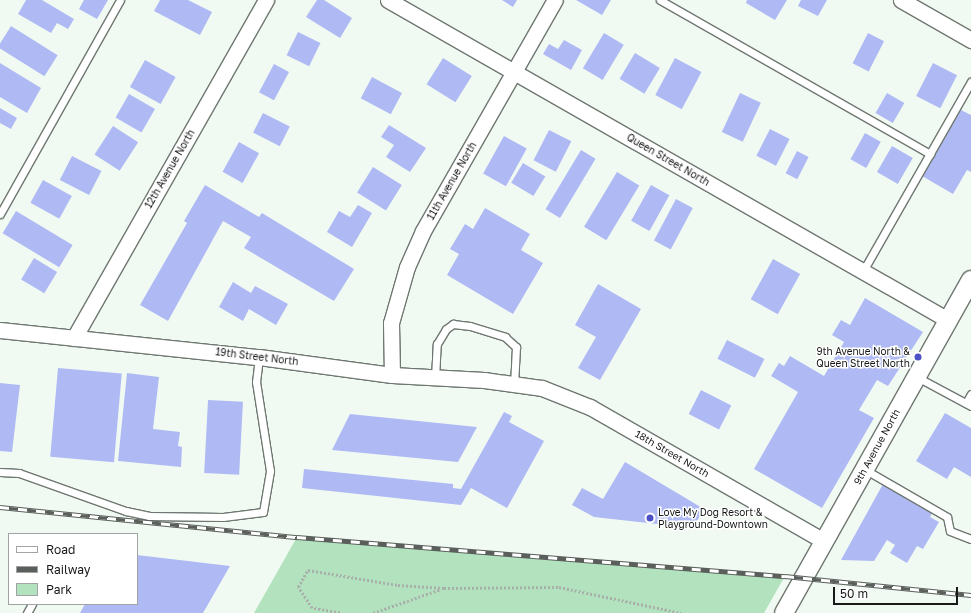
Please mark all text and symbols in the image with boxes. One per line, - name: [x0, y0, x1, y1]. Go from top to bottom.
- street label: 12th Avenue North: [143, 127, 197, 211]
- street label: Queen Street North: [624, 131, 712, 189]
- street label: 11th Avenue North: [425, 140, 479, 222]
- place label: 9th Avenue North & Queen Street North: [816, 345, 910, 368]
- street label: 19th Street North: [215, 346, 299, 368]
- marker: 9th Avenue North & Queen Street North: [913, 352, 923, 362]
- street label: 9th Avenue North: [851, 407, 903, 487]
- street label: 18th Street North: [633, 428, 711, 480]
- place label: Love My Dog Resort & Playground-Downtown: [658, 506, 768, 530]
- marker: Love My Dog Resort & Playground-Downtown: [645, 513, 655, 523]
- legend: [8, 533, 138, 605]
- text: Road: [46, 542, 75, 557]
- text: Railway: [46, 562, 91, 577]
- scale bar: [835, 579, 960, 605]
- text: Park: [46, 582, 72, 597]
- text: 50 m: [840, 586, 868, 601]

